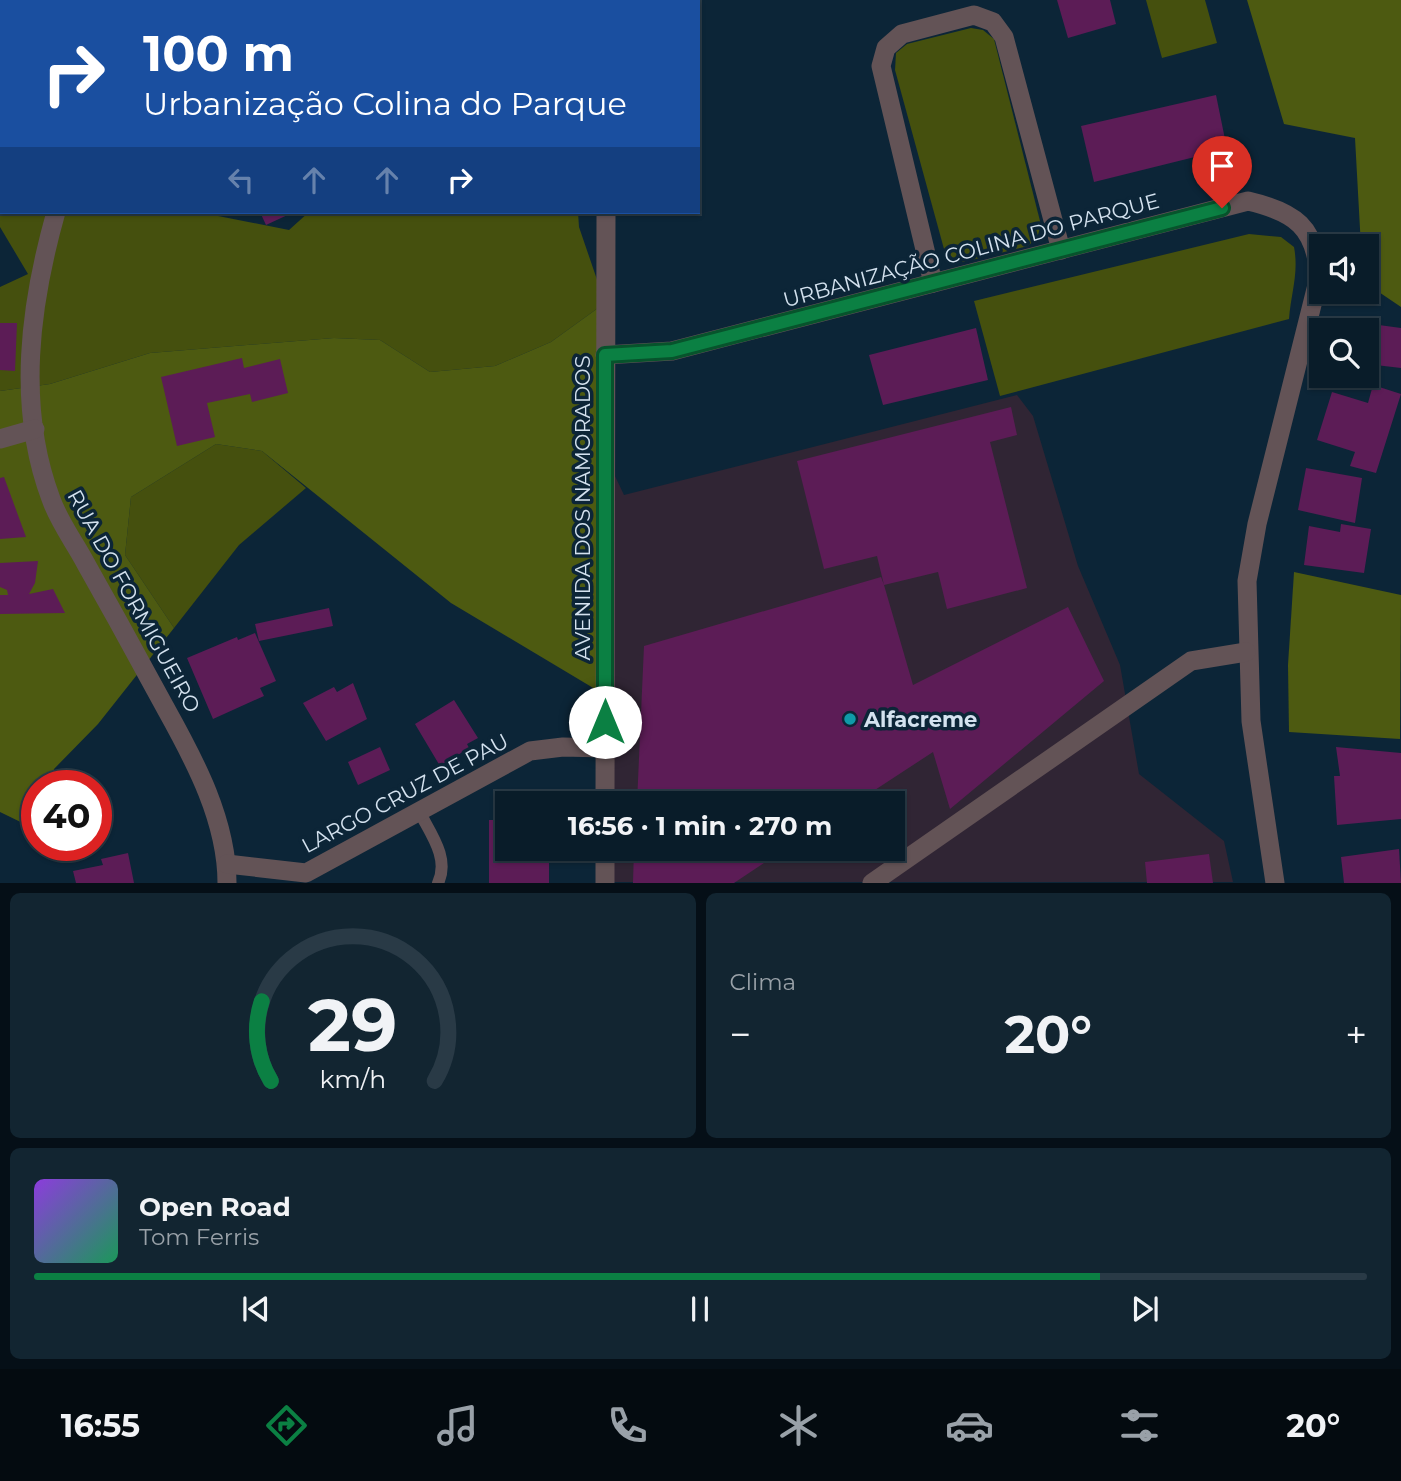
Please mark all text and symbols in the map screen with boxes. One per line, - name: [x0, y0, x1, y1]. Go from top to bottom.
- text: 100 m: [143, 24, 294, 83]
- icon: right: [28, 28, 119, 119]
- text: Urbanização Colina do Parque: [143, 84, 627, 123]
- pin: [1192, 136, 1252, 208]
- icon: arrive: [1203, 147, 1241, 185]
- icon: left: [222, 161, 260, 199]
- icon: ahead: [295, 161, 333, 199]
- icon: ahead: [368, 161, 406, 199]
- icon: right: [441, 161, 479, 199]
- street label: URBANIZAÇÃO COLINA DO PARQUE: [780, 188, 1162, 312]
- map controls: [1309, 234, 1379, 388]
- button: sound: [1309, 234, 1379, 304]
- button: search: [1309, 318, 1379, 388]
- street label: AVENIDA DOS NAMORADOS: [570, 355, 595, 661]
- street label: RUA DO FORMIGUEIRO: [62, 485, 206, 717]
- position arrow: [568, 685, 642, 759]
- place label: Alfacreme: [863, 707, 977, 732]
- marker: Alfacreme: [842, 711, 858, 727]
- street label: LARGO CRUZ DE PAU: [297, 728, 513, 858]
- speed limit sign: 40: [21, 770, 112, 861]
- text: 16:56 · 1 min · 270 m: [568, 810, 832, 842]
- text: Clima: [730, 968, 796, 996]
- text: 29: [308, 982, 397, 1070]
- text: 20°: [1004, 1003, 1092, 1066]
- text: −: [730, 1011, 751, 1058]
- text: +: [1345, 1011, 1367, 1058]
- text: km/h: [319, 1064, 386, 1094]
- text: Open Road: [139, 1191, 291, 1223]
- text: Tom Ferris: [139, 1223, 259, 1251]
- icon: previous: [237, 1290, 275, 1328]
- icon: pause: [681, 1290, 719, 1328]
- icon: next: [1126, 1290, 1164, 1328]
- icon: directions: [262, 1401, 311, 1450]
- icon: music: [433, 1401, 482, 1450]
- icon: phone: [603, 1401, 652, 1450]
- icon: climate: [774, 1401, 823, 1450]
- icon: car: [945, 1401, 994, 1450]
- icon: filters: [1115, 1401, 1164, 1450]
- text: 16:55: [61, 1406, 140, 1445]
- text: 20°: [1286, 1406, 1340, 1445]

